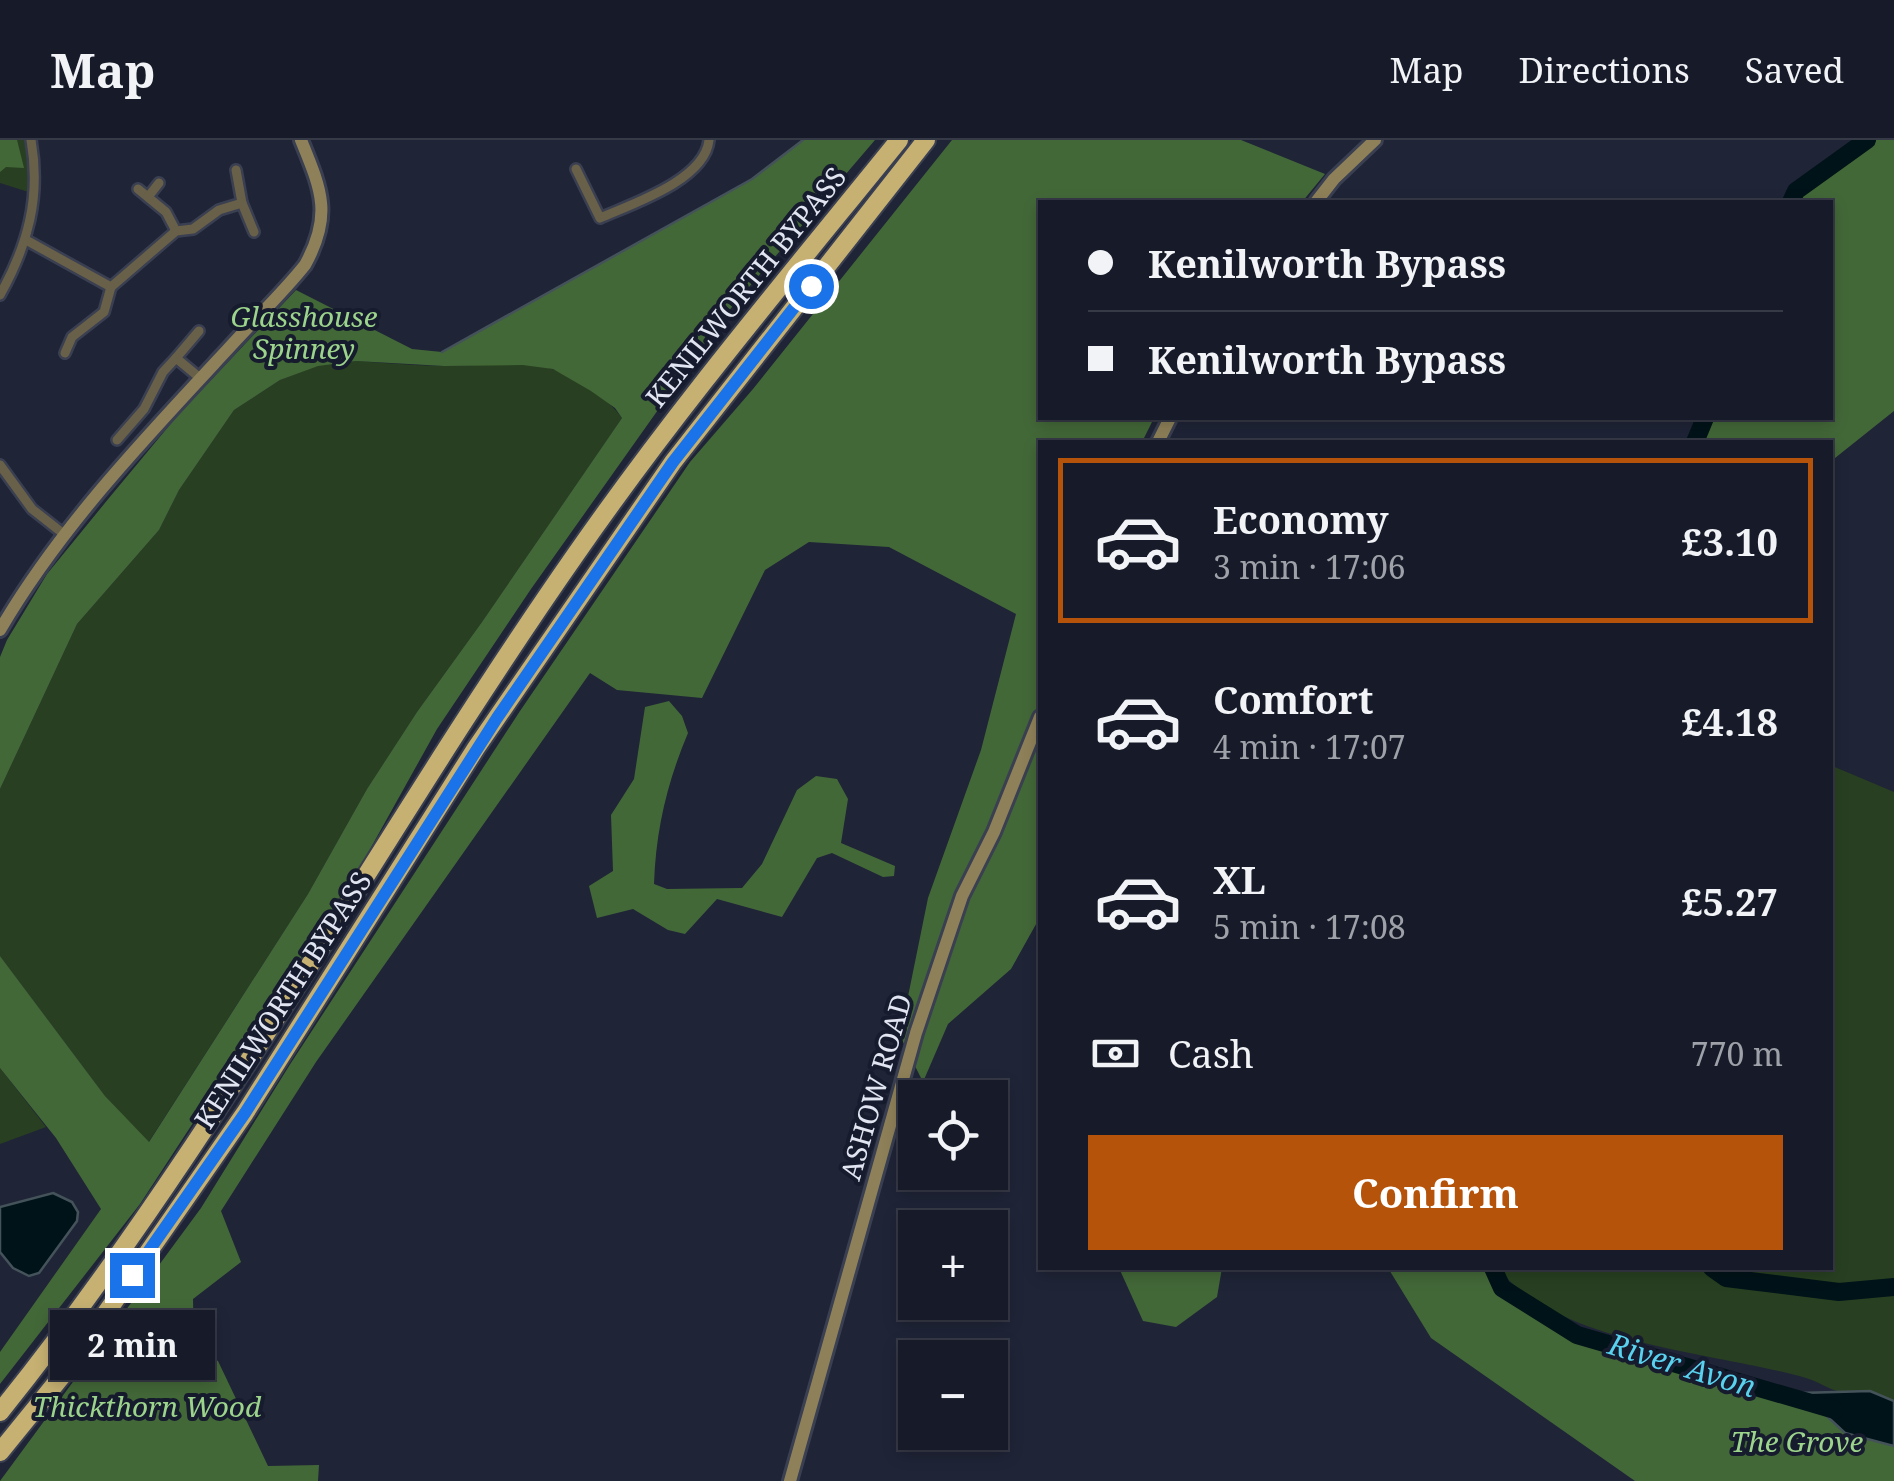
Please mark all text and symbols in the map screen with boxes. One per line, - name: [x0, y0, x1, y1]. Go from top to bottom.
- text: Map: [50, 37, 155, 102]
- text: Map: [1390, 46, 1464, 93]
- text: Directions: [1519, 46, 1690, 93]
- text: Saved: [1745, 46, 1844, 93]
- street label: KENILWORTH BYPASS: [636, 158, 854, 415]
- text: Kenilworth Bypass: [1148, 237, 1506, 289]
- route start: [789, 264, 834, 309]
- park label: Glasshouse Spinney: [230, 297, 378, 367]
- text: Kenilworth Bypass: [1148, 333, 1506, 385]
- text: Economy: [1213, 493, 1389, 545]
- icon: car: [1093, 496, 1183, 586]
- text: £3.10: [1681, 515, 1778, 567]
- text: 3 min · 17:06: [1213, 545, 1406, 588]
- text: Comfort: [1213, 673, 1373, 725]
- icon: car: [1093, 676, 1183, 766]
- text: £4.18: [1681, 695, 1778, 747]
- text: 4 min · 17:07: [1213, 725, 1406, 768]
- text: XL: [1213, 853, 1266, 905]
- icon: car: [1093, 856, 1183, 946]
- street label: KENILWORTH BYPASS: [185, 864, 380, 1135]
- text: £5.27: [1681, 875, 1778, 927]
- text: 5 min · 17:08: [1213, 905, 1406, 948]
- street label: ASHOW ROAD: [830, 989, 920, 1184]
- icon: cash: [1088, 1026, 1143, 1081]
- text: Cash: [1168, 1027, 1254, 1079]
- text: 770 m: [1691, 1032, 1783, 1075]
- map controls: [898, 1080, 1008, 1450]
- button: locate: [898, 1080, 1008, 1190]
- button: Confirm: [1088, 1135, 1783, 1250]
- button: +: [898, 1210, 1008, 1320]
- route end: [110, 1253, 155, 1298]
- callout: 2 min: [49, 1310, 214, 1380]
- water label: River Avon: [1603, 1322, 1761, 1406]
- text: 2 min: [87, 1323, 178, 1366]
- button: −: [898, 1340, 1008, 1450]
- park label: Thickthorn Wood: [33, 1387, 262, 1425]
- park label: The Grove: [1731, 1422, 1863, 1460]

